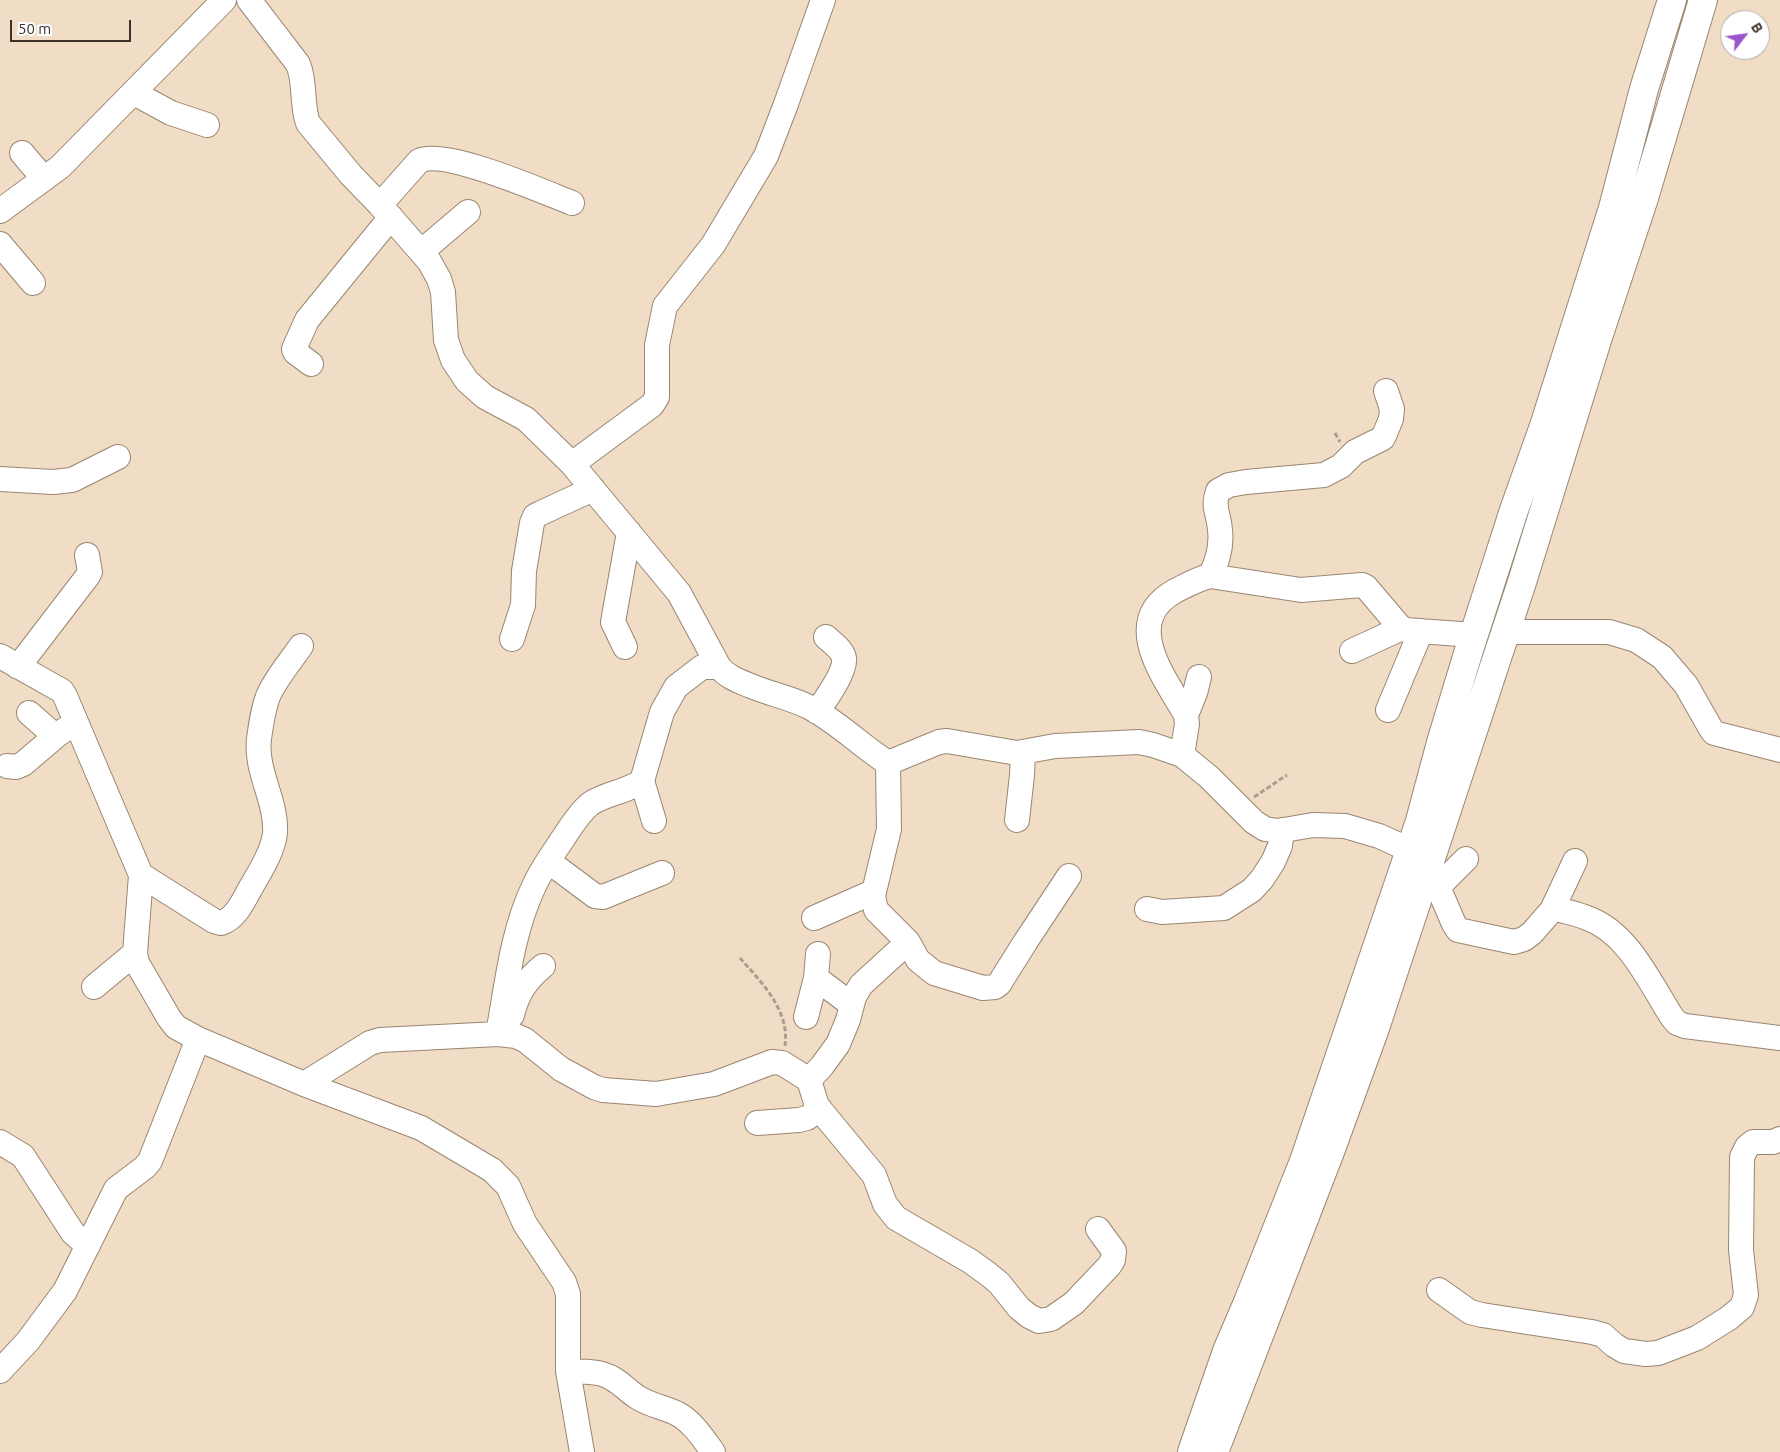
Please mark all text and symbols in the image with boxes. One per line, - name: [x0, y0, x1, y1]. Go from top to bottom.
- scale bar: [12, 10, 134, 42]
- north arrow: [1720, 10, 1770, 60]
- text: 50 m: [18, 20, 51, 37]
- text: B: [1748, 20, 1766, 36]

